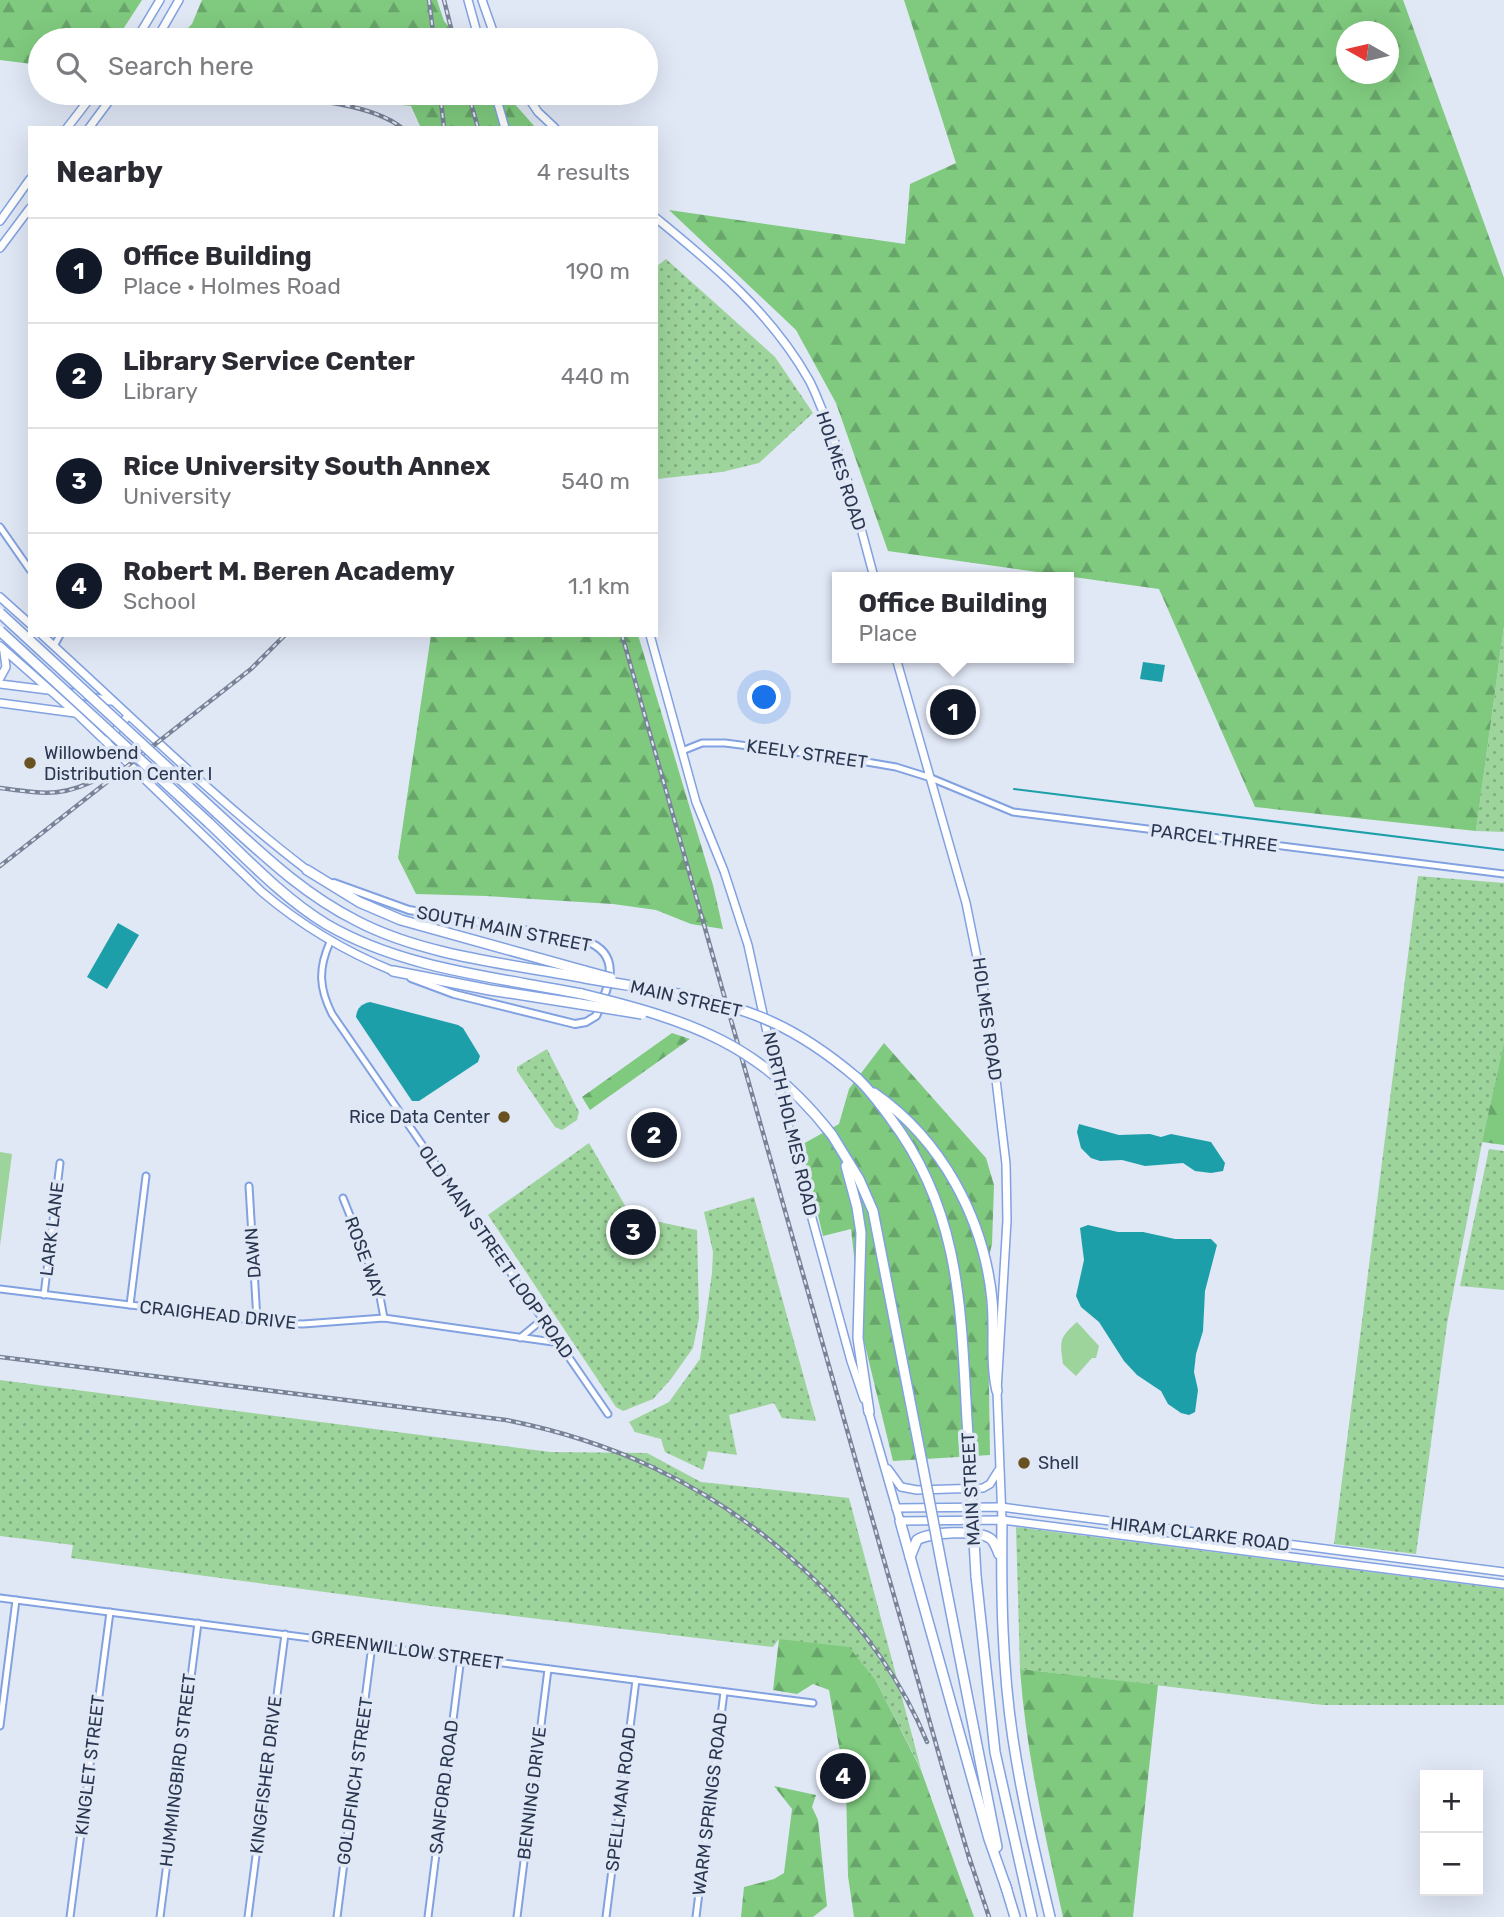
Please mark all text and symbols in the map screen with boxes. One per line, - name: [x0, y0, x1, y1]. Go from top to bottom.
- north arrow: [1336, 21, 1399, 84]
- search box: [28, 28, 658, 105]
- icon: search: [52, 48, 90, 86]
- text: Search here: [108, 51, 254, 82]
- text: Nearby: [56, 154, 163, 190]
- text: 4 results: [537, 158, 630, 186]
- text: Office Building: [123, 241, 312, 272]
- text: 1: [73, 257, 85, 285]
- text: 190 m: [566, 257, 630, 285]
- text: Place · Holmes Road: [123, 272, 341, 300]
- text: Library Service Center: [123, 346, 415, 377]
- text: 2: [72, 362, 86, 390]
- text: 440 m: [561, 362, 630, 390]
- text: Library: [123, 377, 198, 405]
- street label: HOLMES ROAD: [811, 409, 871, 533]
- text: Rice University South Annex: [123, 451, 490, 482]
- text: 3: [71, 467, 87, 495]
- text: 540 m: [561, 467, 630, 495]
- text: University: [123, 482, 232, 510]
- text: Robert M. Beren Academy: [123, 556, 455, 587]
- text: 4: [71, 572, 87, 600]
- text: 1.1 km: [568, 572, 630, 600]
- popup: [832, 572, 1074, 663]
- text: School: [123, 587, 196, 615]
- text: Office Building: [859, 588, 1047, 619]
- text: Place: [859, 619, 917, 647]
- your location: [747, 680, 781, 714]
- pin: 1: [930, 686, 976, 738]
- street label: KEELY STREET: [745, 735, 869, 773]
- place label: Willowbend Distribution Center I: [44, 742, 212, 785]
- marker: Willowbend Distribution Center I: [22, 755, 38, 771]
- street label: PARCEL THREE: [1149, 819, 1279, 857]
- street label: SOUTH MAIN STREET: [415, 901, 593, 957]
- street label: HOLMES ROAD: [967, 956, 1007, 1082]
- street label: MAIN STREET: [628, 975, 744, 1023]
- street label: NORTH HOLMES ROAD: [758, 1030, 822, 1218]
- place label: Rice Data Center: [349, 1106, 490, 1128]
- marker: Rice Data Center: [496, 1109, 512, 1125]
- pin: 2: [631, 1109, 677, 1161]
- street label: OLD MAIN STREET LOOP ROAD: [414, 1141, 578, 1363]
- street label: LARK LANE: [35, 1181, 69, 1277]
- pin: 3: [610, 1206, 656, 1258]
- street label: ROSE WAY: [340, 1214, 390, 1303]
- street label: DAWN: [240, 1227, 266, 1279]
- street label: CRAIGHEAD DRIVE: [139, 1296, 297, 1334]
- street label: MAIN STREET: [957, 1432, 985, 1546]
- place label: Shell: [1038, 1452, 1079, 1474]
- marker: Shell: [1016, 1455, 1032, 1471]
- street label: HIRAM CLARKE ROAD: [1109, 1512, 1291, 1556]
- street label: GREENWILLOW STREET: [309, 1626, 505, 1674]
- street label: HUMMINGBIRD STREET: [155, 1672, 201, 1868]
- street label: KINGLET STREET: [70, 1693, 110, 1837]
- street label: KINGFISHER DRIVE: [245, 1695, 287, 1855]
- street label: GOLDFINCH STREET: [332, 1695, 378, 1867]
- street label: WARM SPRINGS ROAD: [688, 1711, 732, 1897]
- street label: SANFORD ROAD: [425, 1719, 463, 1855]
- street label: BENNING DRIVE: [513, 1725, 551, 1861]
- street label: SPELLMAN ROAD: [601, 1726, 641, 1872]
- pin: 4: [820, 1750, 866, 1802]
- map controls: [1420, 1770, 1483, 1896]
- button: +: [1420, 1770, 1483, 1833]
- button: −: [1420, 1833, 1483, 1896]

